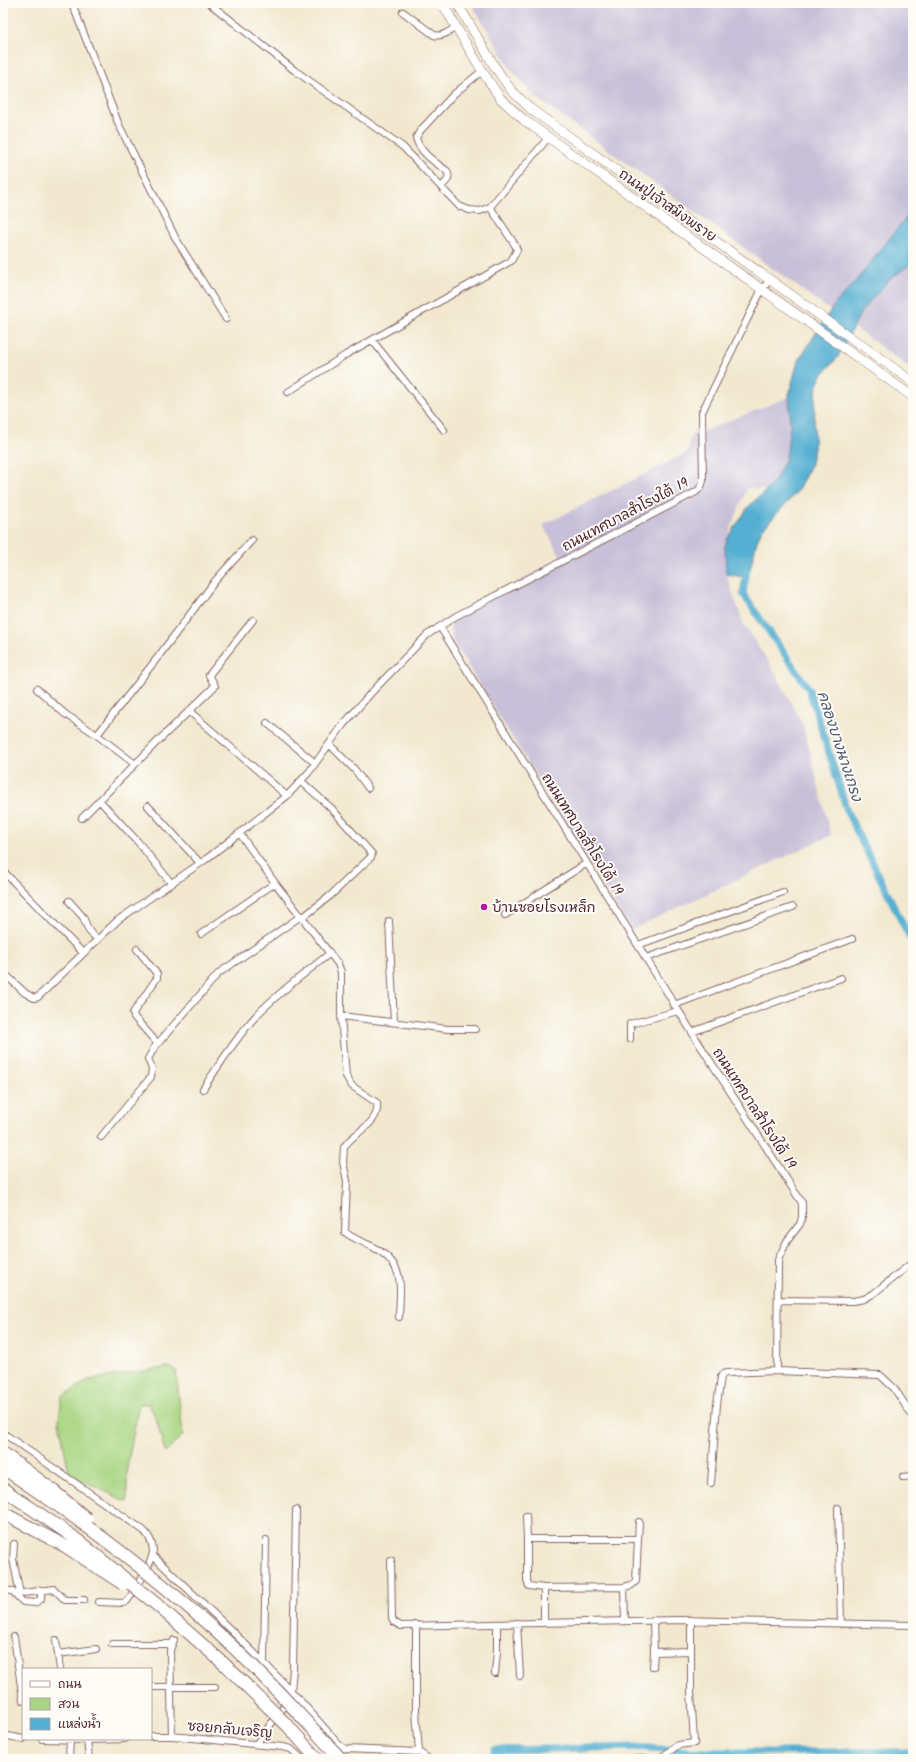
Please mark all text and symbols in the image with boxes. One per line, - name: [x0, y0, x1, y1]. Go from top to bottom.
- street label: ถนนปู่เจ้าสมิงพราย: [614, 164, 721, 248]
- street label: ถนนเทศบาลสำโรงใต้ 19: [558, 472, 693, 558]
- water label: คลองบางนางเกรง: [810, 688, 869, 806]
- street label: ถนนเทศบาลสำโรงใต้ 19: [536, 769, 629, 900]
- place label: บ้านซอยโรงเหล็ก: [492, 897, 596, 919]
- marker: บ้านซอยโรงเหล็ก: [479, 902, 489, 912]
- street label: ถนนเทศบาลสำโรงใต้ 19: [707, 1043, 802, 1174]
- legend: [22, 1668, 152, 1740]
- text: ถนน: [58, 1675, 82, 1694]
- text: สวน: [58, 1695, 79, 1714]
- text: แหล่งน้ำ: [58, 1713, 101, 1734]
- street label: ซอยกลับเจริญ: [186, 1715, 273, 1745]

